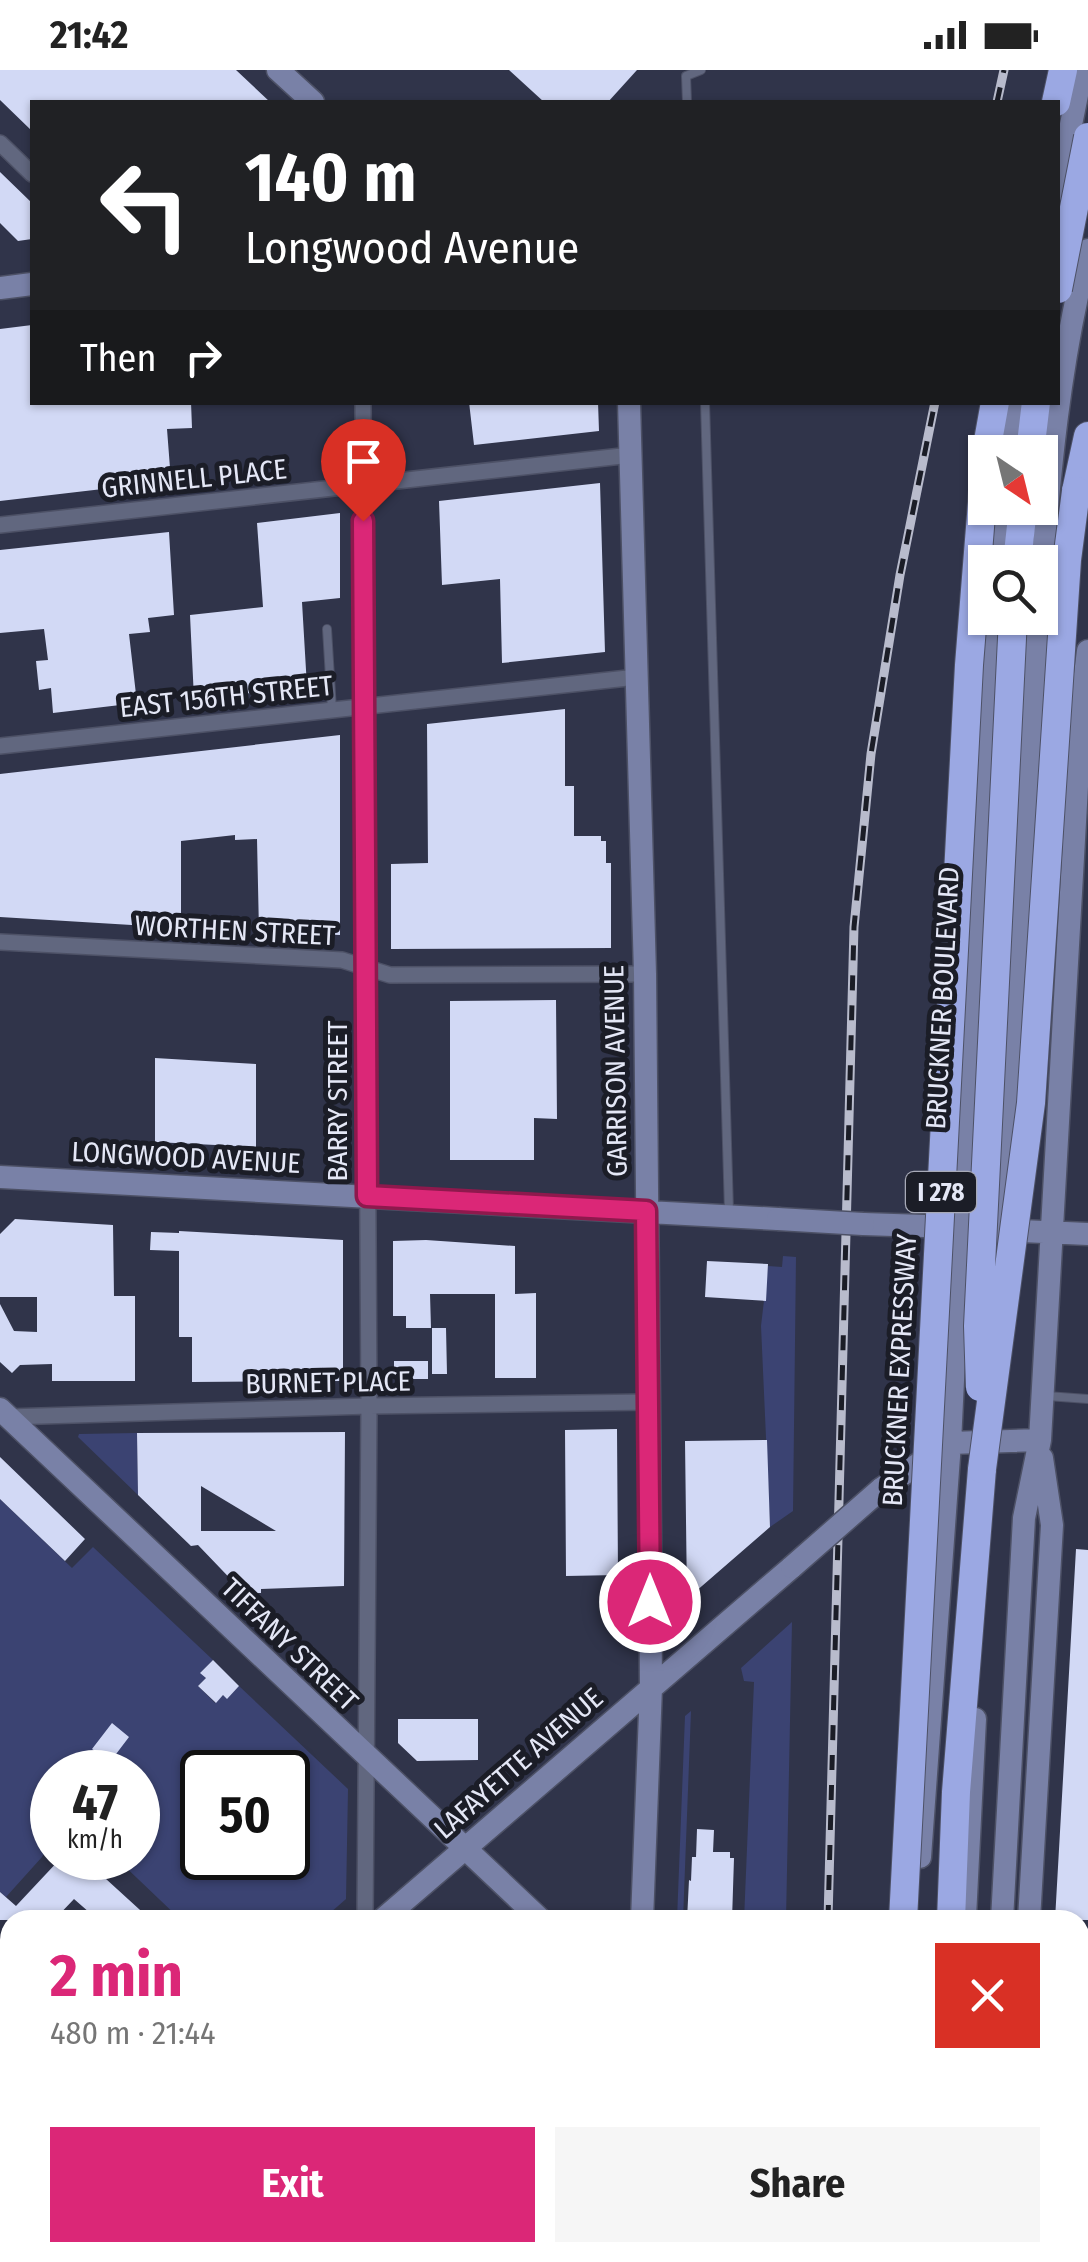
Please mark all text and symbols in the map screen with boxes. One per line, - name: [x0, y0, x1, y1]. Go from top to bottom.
- text: 21:42: [50, 12, 128, 58]
- text: 140 m: [245, 136, 417, 220]
- icon: left: [80, 140, 210, 270]
- text: Longwood Avenue: [245, 221, 579, 275]
- icon: right: [176, 330, 231, 385]
- text: Then: [80, 335, 156, 381]
- pin: [321, 419, 406, 522]
- icon: arrive: [336, 434, 391, 489]
- north arrow: [968, 435, 1058, 525]
- map controls: [968, 435, 1058, 635]
- street label: GRINNELL PLACE: [100, 452, 288, 505]
- button: search: [968, 545, 1058, 635]
- street label: EAST 156TH STREET: [118, 669, 334, 724]
- street label: BRUCKNER BOULEVARD: [919, 866, 966, 1130]
- street label: WORTHEN STREET: [134, 909, 336, 952]
- street label: GARRISON AVENUE: [597, 965, 634, 1177]
- street label: BARRY STREET: [321, 1020, 354, 1181]
- street label: LONGWOOD AVENUE: [71, 1135, 301, 1180]
- road number: I 278: [906, 1172, 976, 1212]
- street label: BRUCKNER EXPRESSWAY: [876, 1233, 923, 1507]
- street label: BURNET PLACE: [245, 1365, 411, 1400]
- position arrow: [598, 1550, 702, 1654]
- street label: TIFFANY STREET: [215, 1571, 365, 1718]
- street label: LAFAYETTE AVENUE: [427, 1681, 609, 1846]
- speed limit sign: 50: [180, 1750, 310, 1880]
- text: 47: [72, 1773, 118, 1833]
- text: km/h: [67, 1825, 123, 1855]
- text: 2 min: [50, 1940, 183, 2012]
- button: close: [935, 1943, 1040, 2048]
- text: 480 m · 21:44: [50, 2014, 216, 2052]
- button: Exit: [50, 2127, 535, 2242]
- button: Share: [555, 2127, 1040, 2242]

